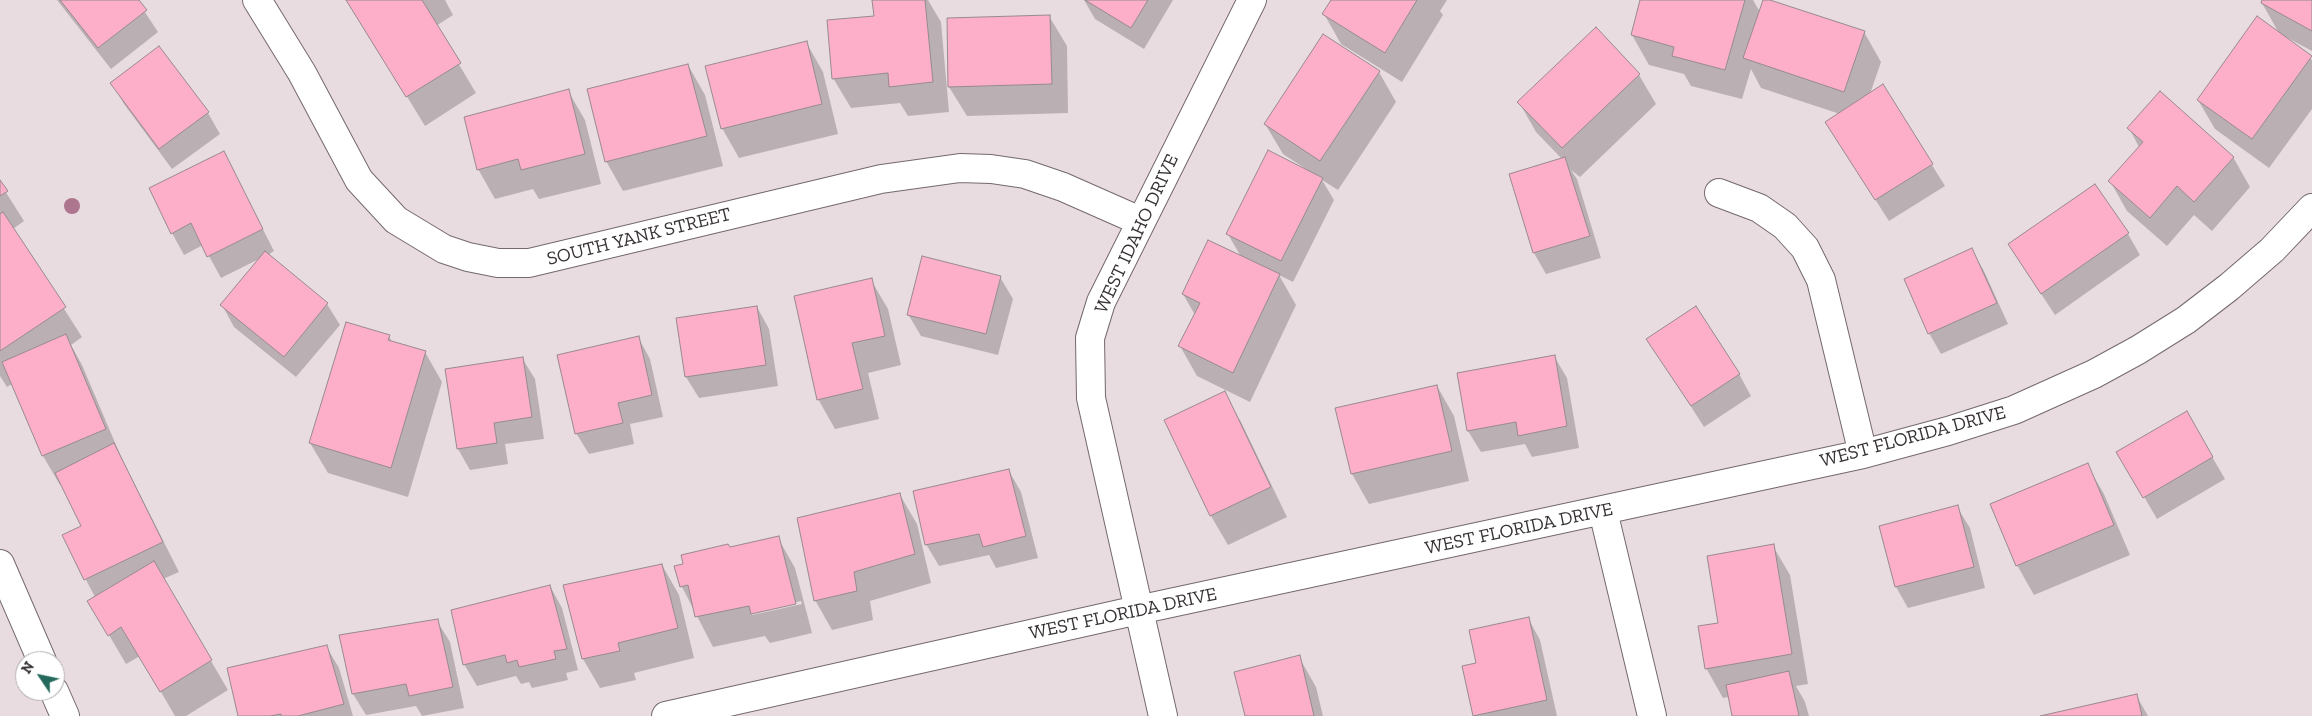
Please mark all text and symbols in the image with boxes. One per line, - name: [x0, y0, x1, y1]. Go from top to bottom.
- street label: WEST IDAHO DRIVE: [1090, 151, 1184, 317]
- street label: SOUTH YANK STREET: [545, 203, 733, 271]
- street label: WEST FLORIDA DRIVE: [1818, 401, 2008, 473]
- street label: WEST FLORIDA DRIVE: [1423, 498, 1615, 560]
- street label: WEST FLORIDA DRIVE: [1027, 583, 1219, 645]
- north arrow: [15, 651, 65, 701]
- text: N: [18, 659, 38, 677]

